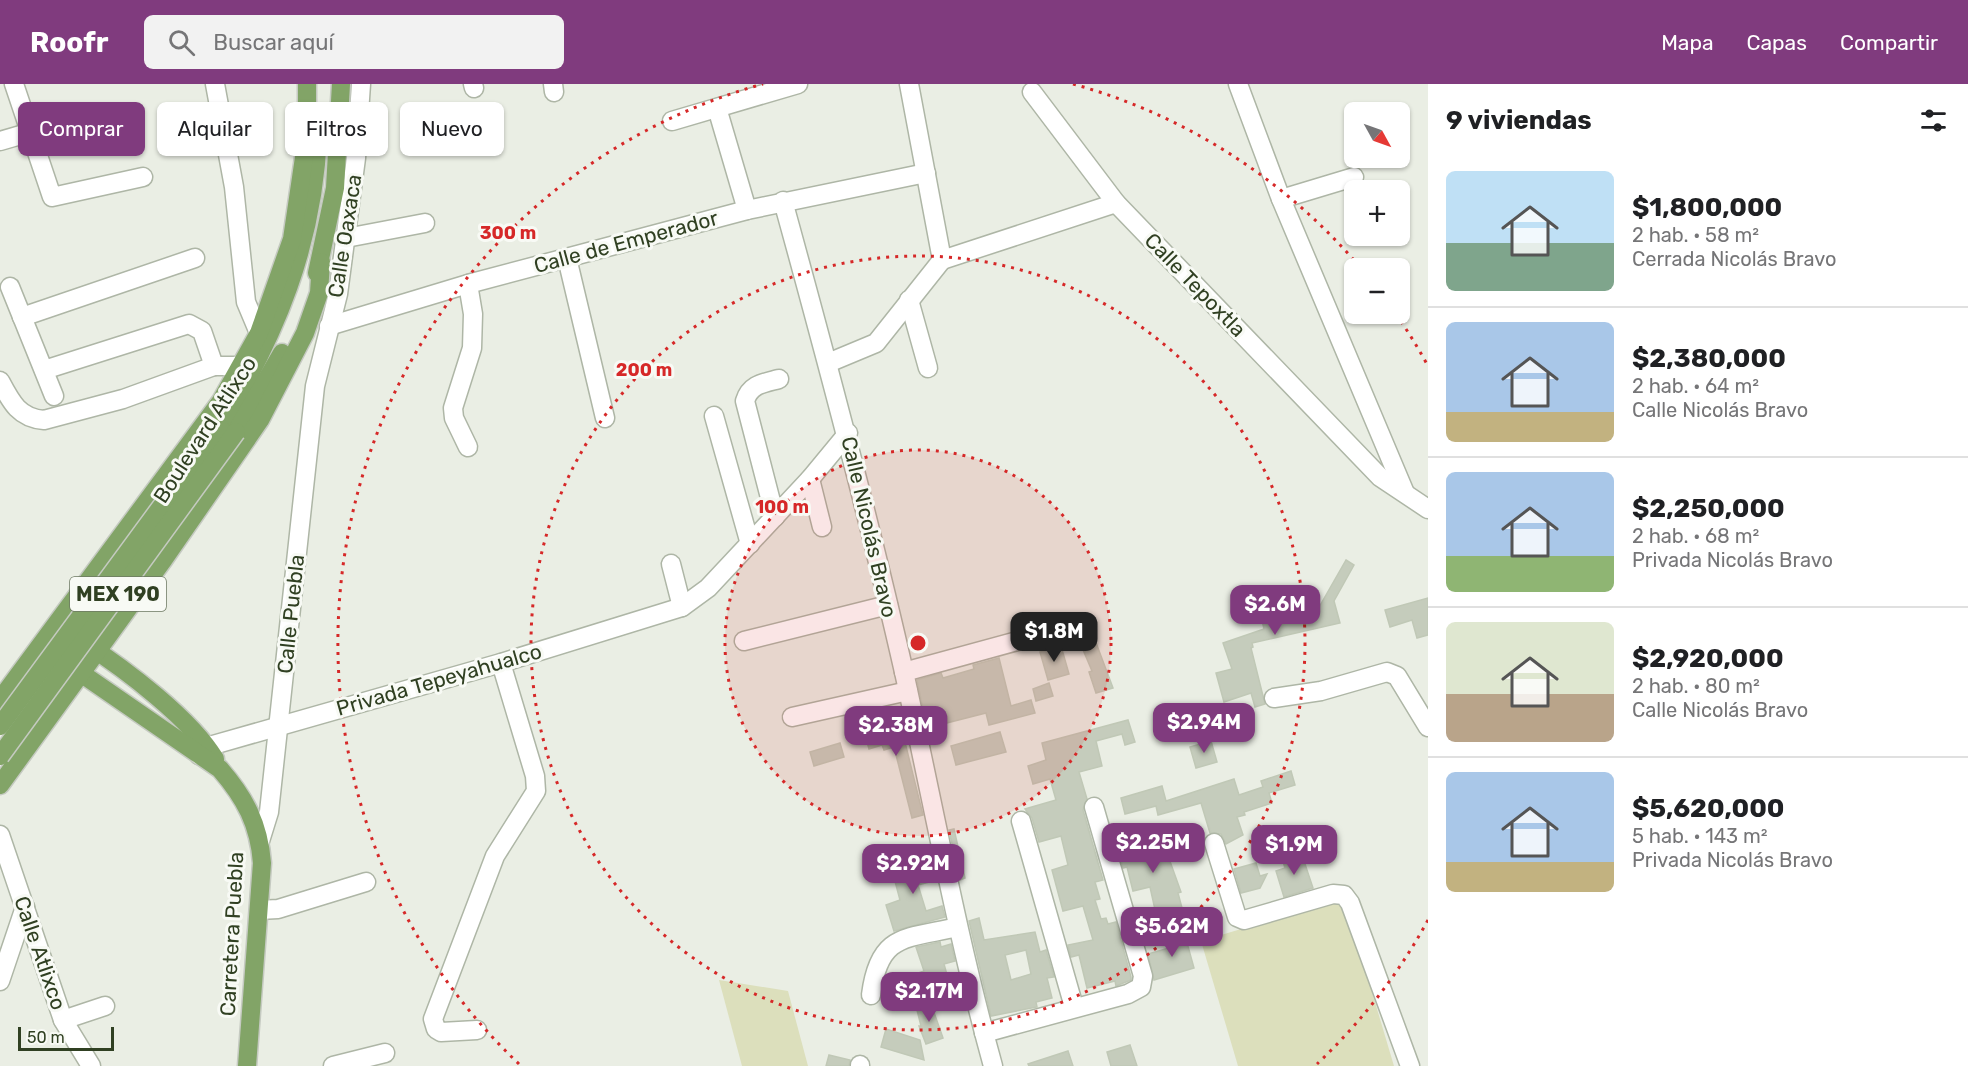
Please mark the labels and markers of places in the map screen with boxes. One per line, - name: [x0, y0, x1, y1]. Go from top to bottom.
- pin: $2.6M: [1233, 585, 1317, 636]
- pin: $1.8M: [1012, 612, 1096, 663]
- centre of rings: [908, 633, 928, 653]
- pin: $2.94M: [1155, 703, 1253, 754]
- pin: $2.38M: [847, 706, 945, 757]
- pin: $2.25M: [1104, 823, 1202, 874]
- pin: $1.9M: [1252, 825, 1336, 876]
- pin: $2.92M: [864, 844, 962, 895]
- pin: $5.62M: [1123, 907, 1221, 958]
- pin: $2.17M: [880, 972, 978, 1023]

